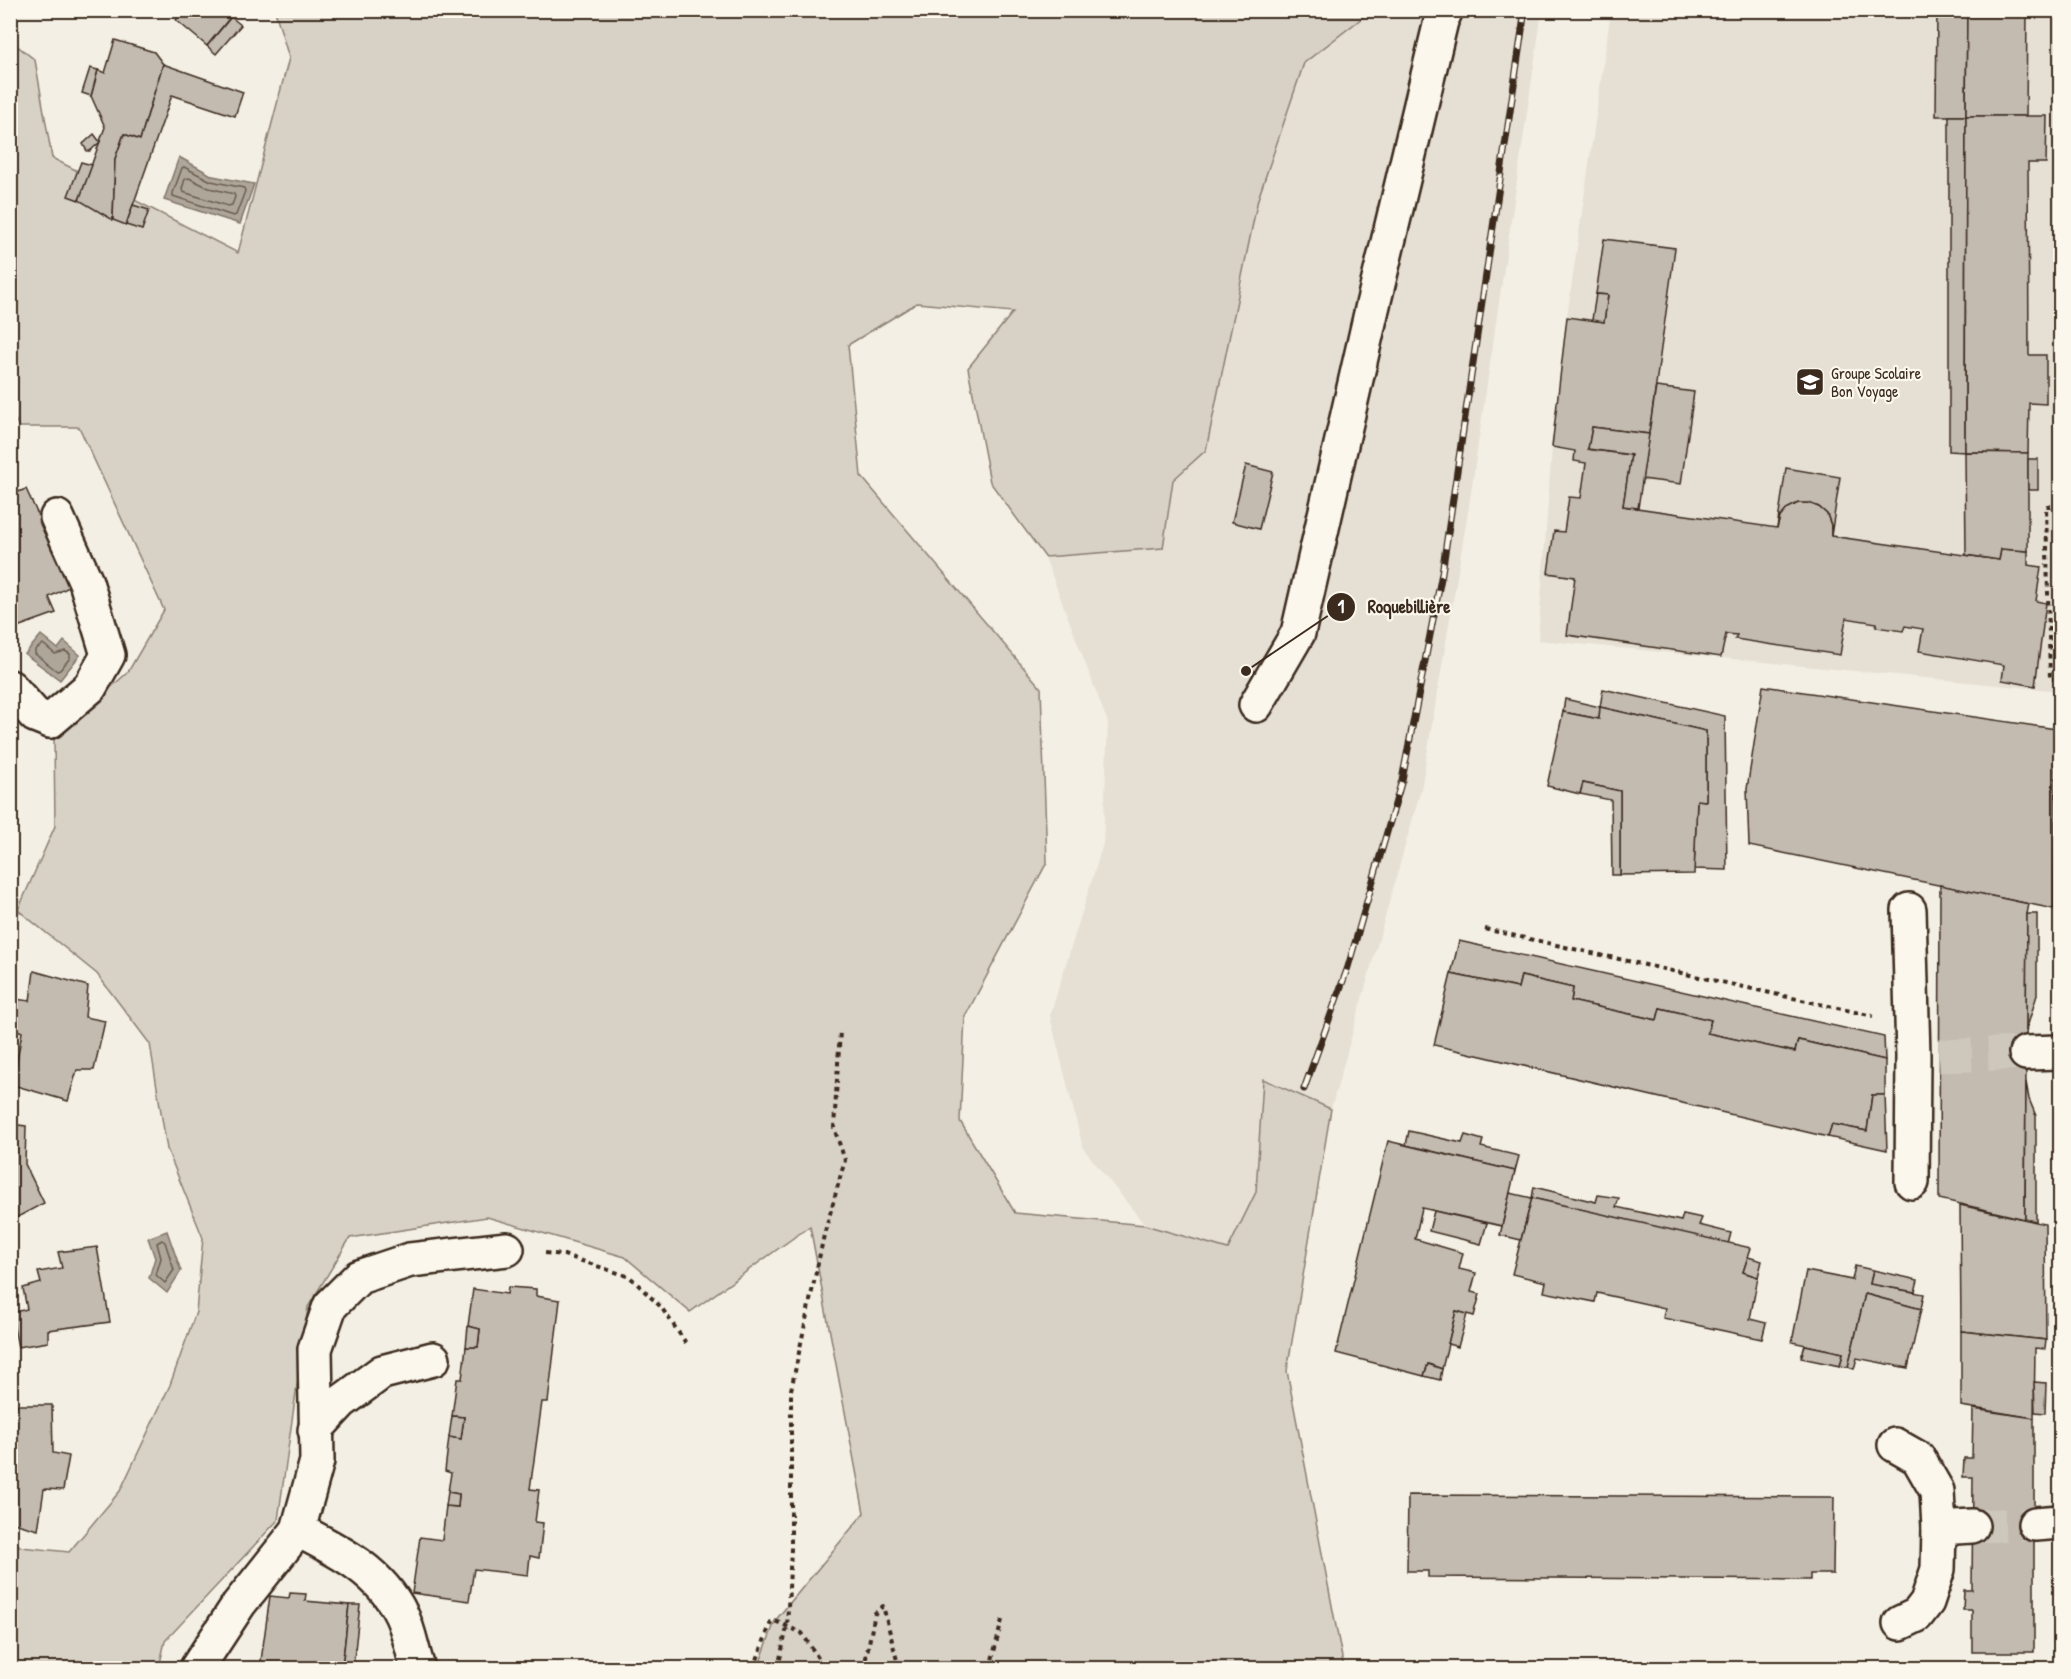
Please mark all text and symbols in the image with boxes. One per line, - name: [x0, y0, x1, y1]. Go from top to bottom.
- place label: Groupe Scolaire Bon Voyage: [1831, 362, 1922, 402]
- school or university icon: Groupe Scolaire Bon Voyage: [1794, 366, 1826, 398]
- callout: Roquebillière: [1326, 589, 1463, 625]
- text: 1: [1338, 594, 1345, 619]
- text: Roquebillière: [1368, 594, 1451, 620]

